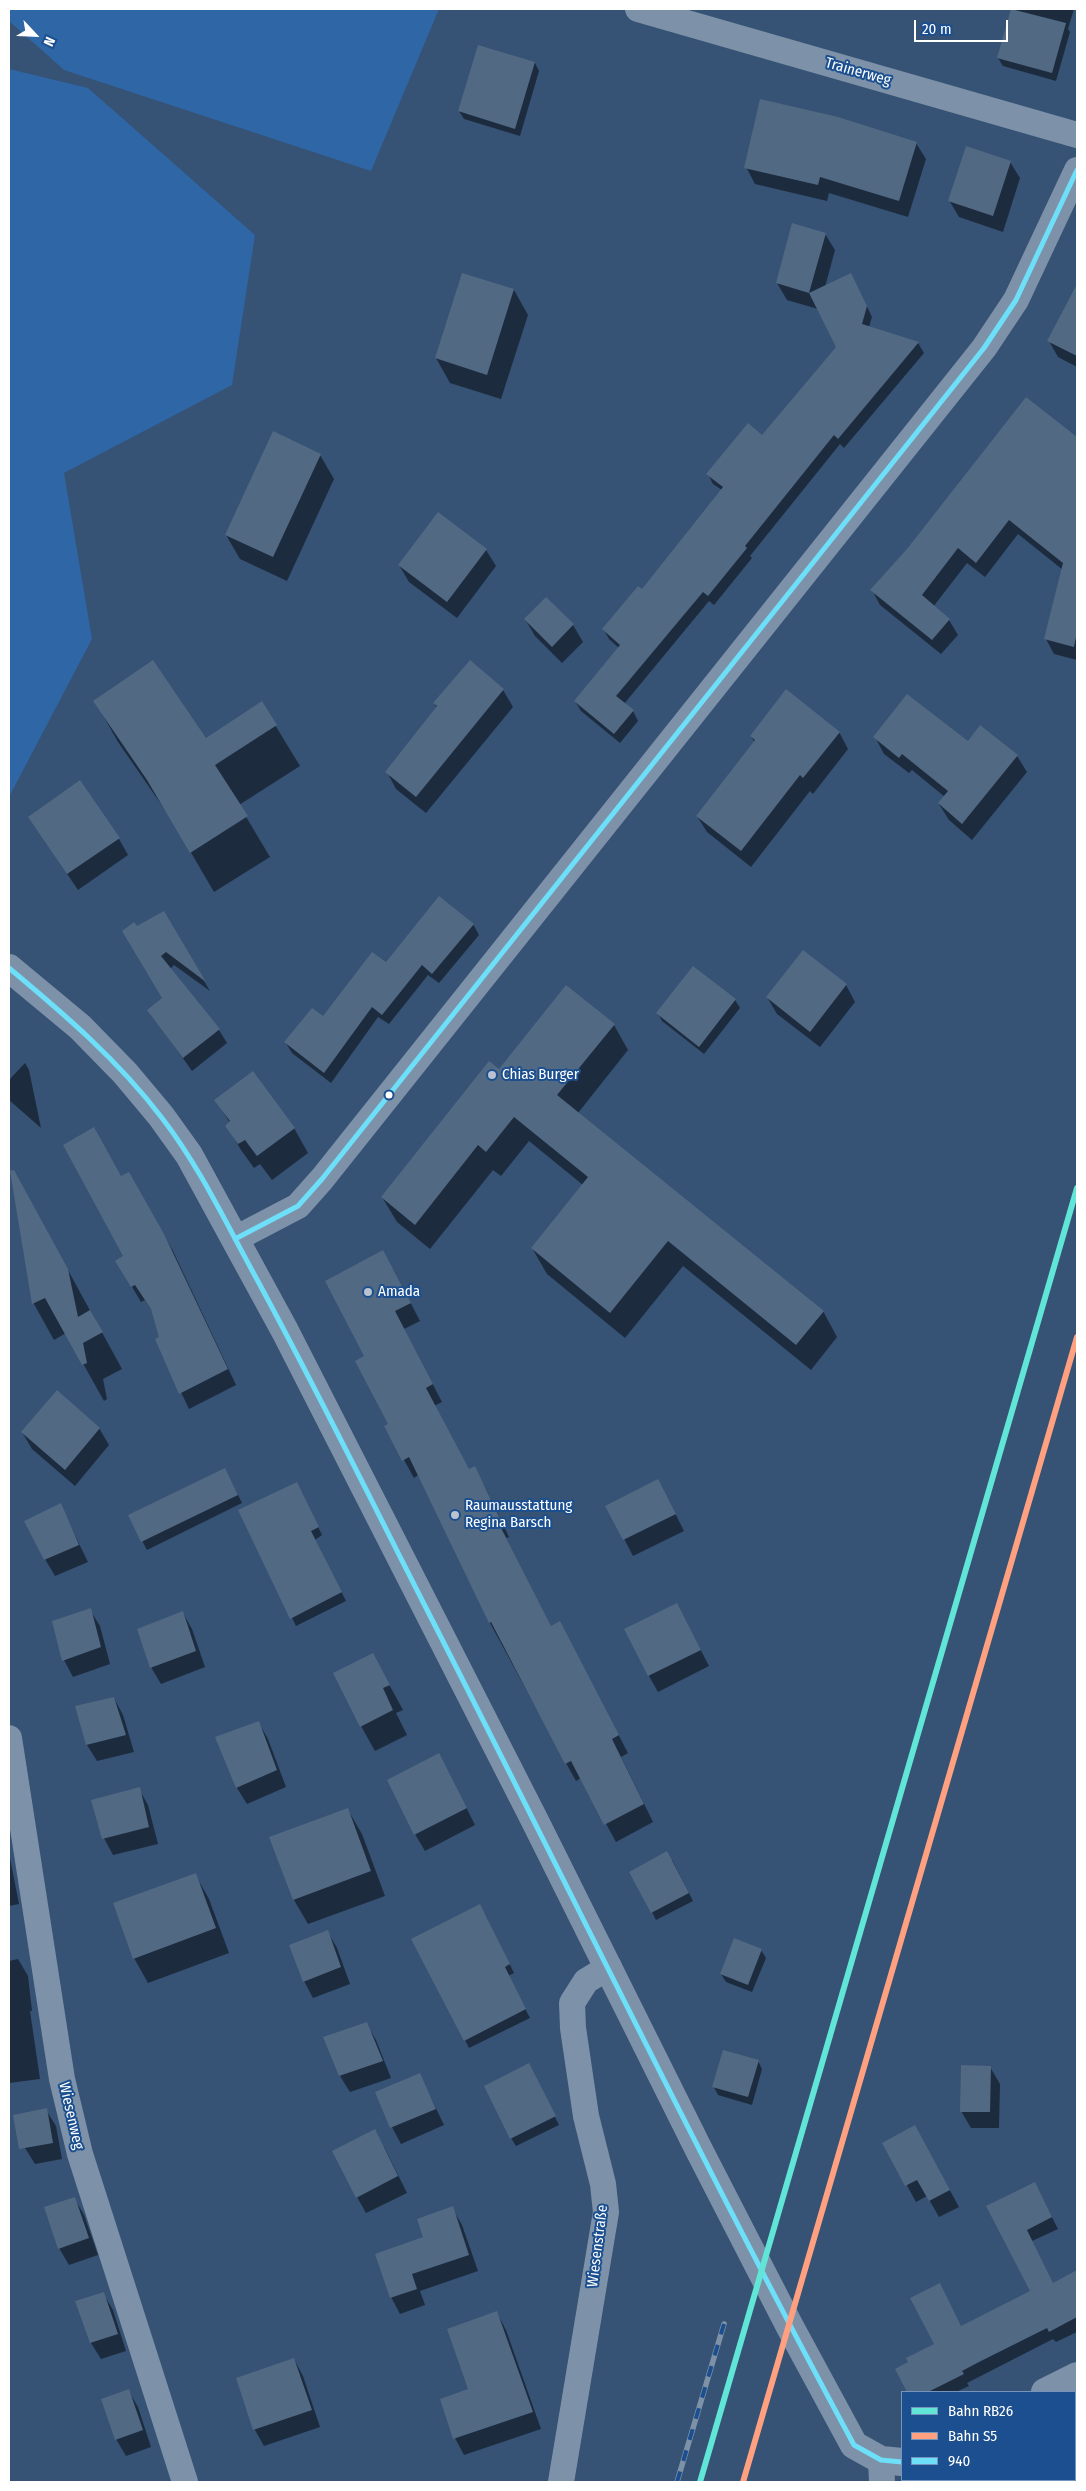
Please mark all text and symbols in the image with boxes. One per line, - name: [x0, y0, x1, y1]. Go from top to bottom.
- north arrow: [10, 10, 60, 60]
- scale bar: [916, 10, 1010, 42]
- text: 20 m: [922, 20, 952, 38]
- text: N: [40, 34, 59, 49]
- street label: Trainerweg: [823, 54, 893, 90]
- place label: Chias Burger: [502, 1066, 579, 1084]
- marker: Chias Burger: [486, 1069, 498, 1081]
- unlabelled marker: [384, 1090, 394, 1100]
- place label: Amada: [378, 1283, 420, 1301]
- marker: Amada: [362, 1286, 374, 1298]
- place label: Raumausstattung Regina Barsch: [465, 1497, 572, 1532]
- marker: Raumausstattung Regina Barsch: [449, 1509, 461, 1521]
- street label: Wiesenweg: [55, 2081, 87, 2151]
- street label: Wiesenstraße: [584, 2204, 612, 2288]
- legend: [901, 2391, 1076, 2481]
- text: Bahn RB26: [948, 2402, 1013, 2420]
- text: Bahn S5: [948, 2427, 997, 2445]
- text: 940: [948, 2452, 970, 2470]

